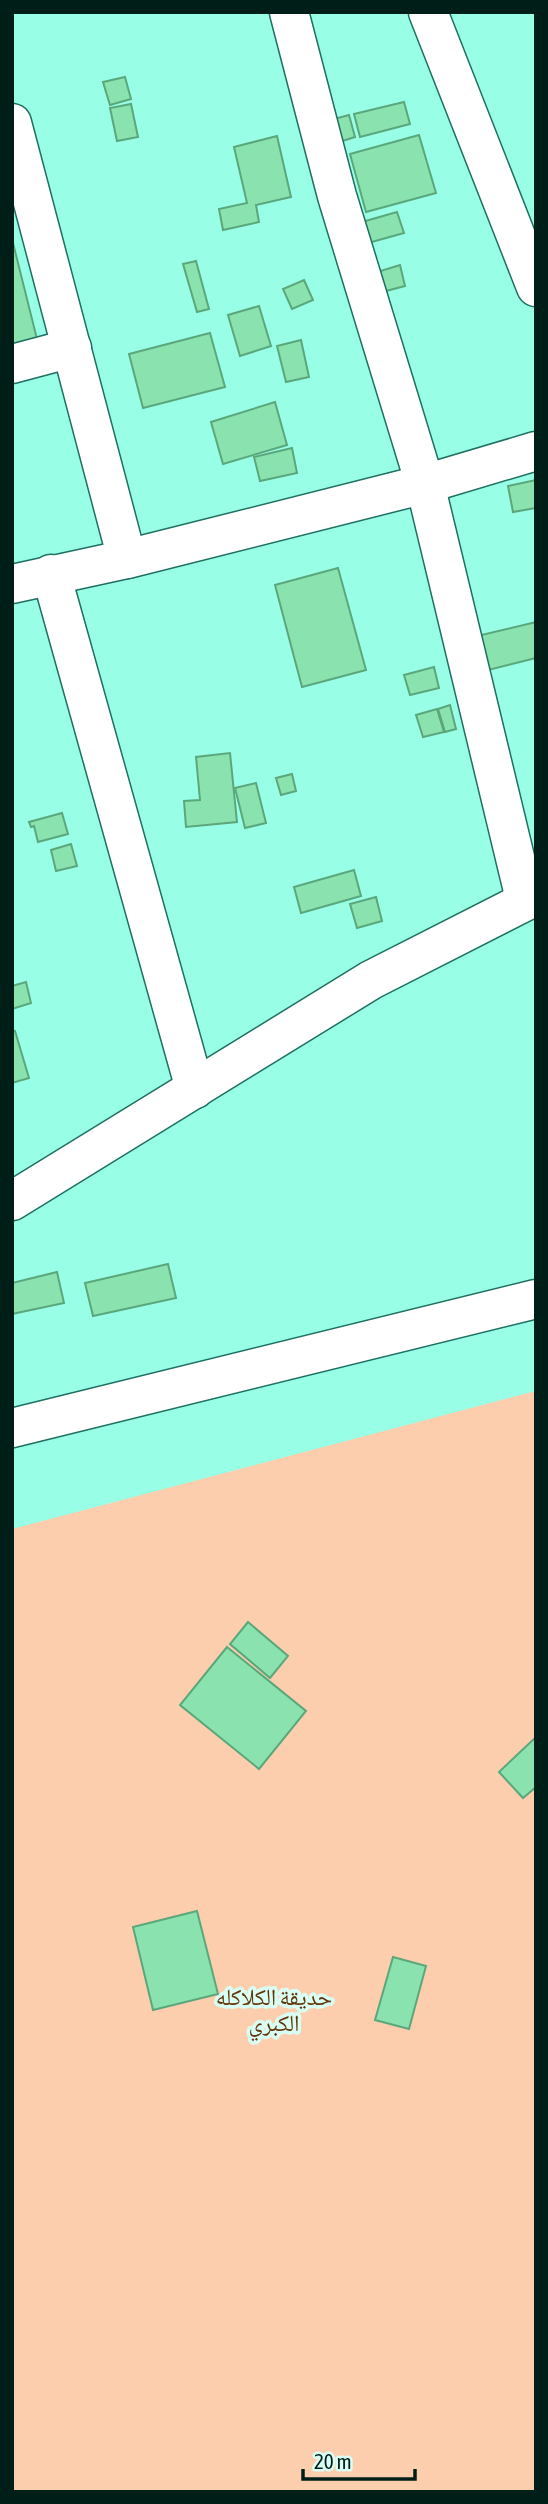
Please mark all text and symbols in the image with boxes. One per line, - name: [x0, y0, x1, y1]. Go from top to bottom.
- park label: حديقة الكلاكله الكبري: [216, 1984, 332, 2042]
- scale bar: [303, 2438, 415, 2482]
- text: 20 m: [314, 2449, 352, 2473]

